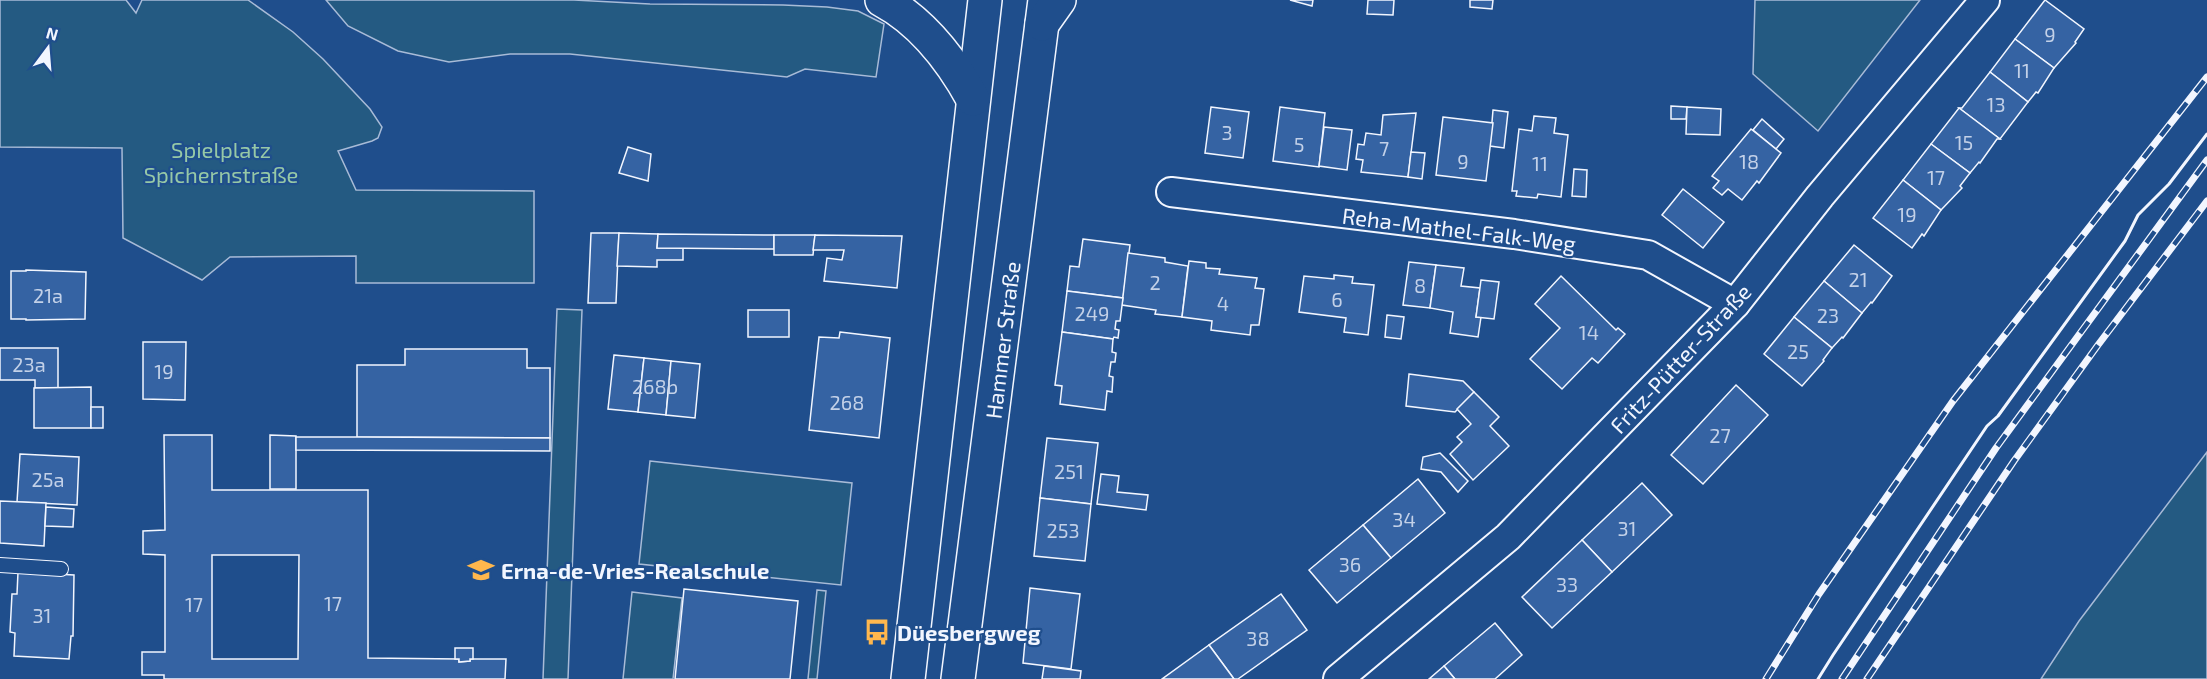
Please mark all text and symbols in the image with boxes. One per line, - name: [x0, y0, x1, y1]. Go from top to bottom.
- north arrow: [18, 18, 78, 78]
- text: N: [44, 22, 60, 44]
- house number: 9: [2044, 22, 2056, 46]
- house number: 11: [2014, 58, 2030, 82]
- house number: 13: [1986, 92, 2006, 116]
- house number: 3: [1221, 120, 1233, 144]
- house number: 15: [1955, 130, 1973, 154]
- house number: 5: [1294, 132, 1304, 156]
- park label: Spielplatz Spichernstraße: [144, 136, 298, 187]
- house number: 7: [1379, 136, 1389, 160]
- house number: 9: [1457, 149, 1469, 173]
- house number: 18: [1739, 149, 1759, 173]
- house number: 11: [1532, 151, 1548, 175]
- house number: 17: [1927, 165, 1945, 189]
- street label: Reha-Mathel-Falk-Weg: [1341, 202, 1577, 256]
- house number: 19: [1897, 202, 1917, 226]
- street label: Hammer Straße: [979, 260, 1025, 420]
- house number: 21: [1848, 267, 1868, 291]
- house number: 2: [1149, 270, 1161, 294]
- house number: 8: [1414, 273, 1426, 297]
- street label: Fritz-Pütter-Straße: [1604, 278, 1756, 438]
- house number: 21a: [33, 283, 63, 307]
- house number: 6: [1331, 287, 1343, 311]
- house number: 4: [1217, 291, 1229, 315]
- house number: 249: [1075, 301, 1109, 325]
- house number: 23: [1817, 303, 1839, 327]
- house number: 14: [1579, 320, 1599, 344]
- house number: 25: [1787, 339, 1809, 363]
- house number: 23a: [12, 352, 46, 376]
- house number: 19: [154, 359, 174, 383]
- house number: 268b: [632, 374, 678, 398]
- house number: 268: [830, 390, 864, 414]
- house number: 27: [1709, 423, 1731, 447]
- house number: 251: [1054, 459, 1084, 483]
- house number: 25a: [32, 467, 64, 491]
- house number: 34: [1392, 507, 1416, 531]
- house number: 31: [1617, 516, 1637, 540]
- house number: 253: [1046, 518, 1080, 542]
- house number: 36: [1339, 552, 1361, 576]
- school or university icon: Erna-de-Vries-Realschule: [466, 555, 496, 585]
- place label: Erna-de-Vries-Realschule: [501, 557, 769, 583]
- house number: 33: [1556, 572, 1578, 596]
- house number: 17: [324, 591, 342, 615]
- house number: 17: [185, 592, 203, 616]
- house number: 31: [32, 603, 52, 627]
- bus stop icon: Düesbergweg: [862, 617, 892, 647]
- place label: Düesbergweg: [897, 619, 1041, 645]
- house number: 38: [1246, 626, 1270, 650]

